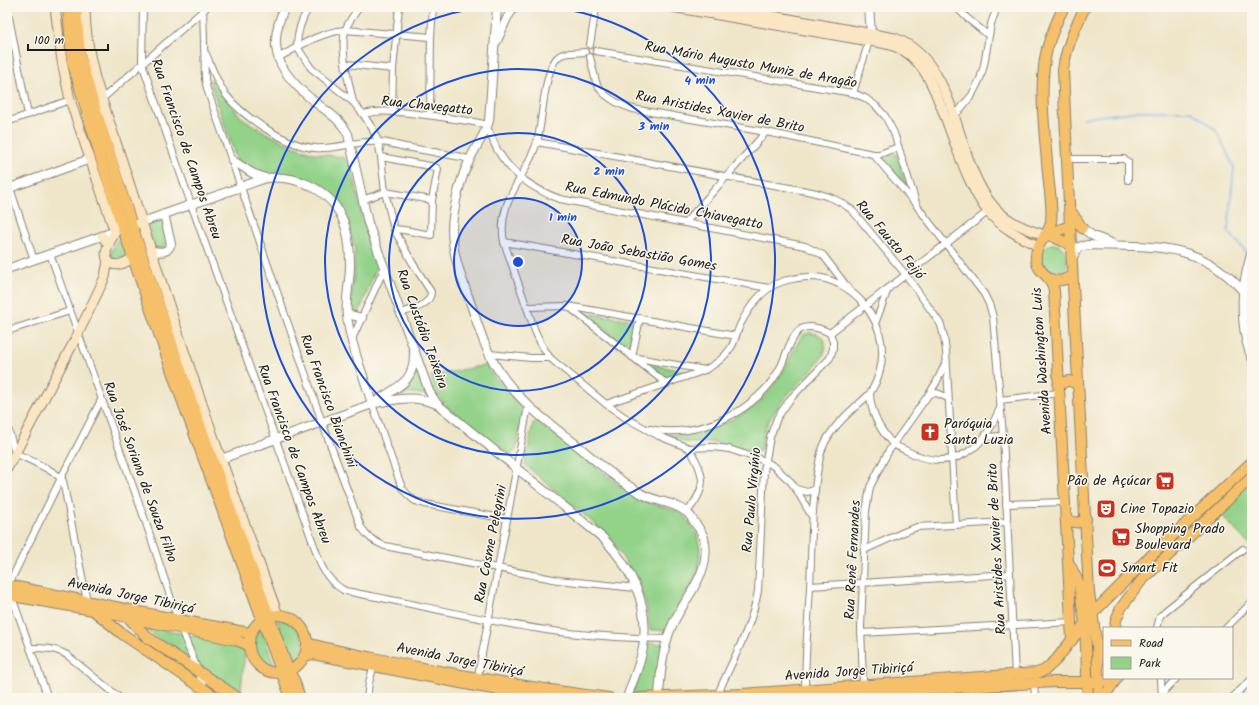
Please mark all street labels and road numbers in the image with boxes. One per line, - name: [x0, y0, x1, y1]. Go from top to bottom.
- street label: Rua Mário Augusto Muniz de Aragão: [643, 35, 859, 95]
- street label: Rua Francisco de Campos Abreu: [145, 56, 227, 243]
- street label: Rua Aristides Xavier de Brito: [634, 85, 806, 139]
- street label: Rua Chavegatto: [380, 90, 474, 122]
- street label: Rua Edmundo Plácido Chiavegatto: [563, 176, 765, 236]
- street label: Rua Fausto Feijó: [850, 195, 930, 285]
- street label: Rua João Sebastião Gomes: [559, 228, 719, 278]
- street label: Rua Custódio Teixeira: [390, 266, 454, 392]
- street label: Avenida Washington Luis: [1026, 287, 1058, 435]
- street label: Rua Francisco Bianchini: [294, 331, 363, 472]
- street label: Rua Francisco de Campos Abreu: [251, 361, 337, 547]
- street label: Rua José Soriano de Souza Filho: [97, 378, 183, 566]
- street label: Rua Paulo Virgínio: [736, 446, 768, 554]
- street label: Rua Aristides Xavier de Brito: [982, 463, 1012, 635]
- street label: Rua Cosme Pelegrini: [469, 482, 513, 605]
- street label: Rua Renê Fernandes: [839, 500, 867, 620]
- street label: Avenida Jorge Tibiriçá: [66, 572, 198, 620]
- street label: Avenida Jorge Tibiriçá: [395, 637, 527, 683]
- street label: Avenida Jorge Tibiriçá: [784, 656, 916, 687]

